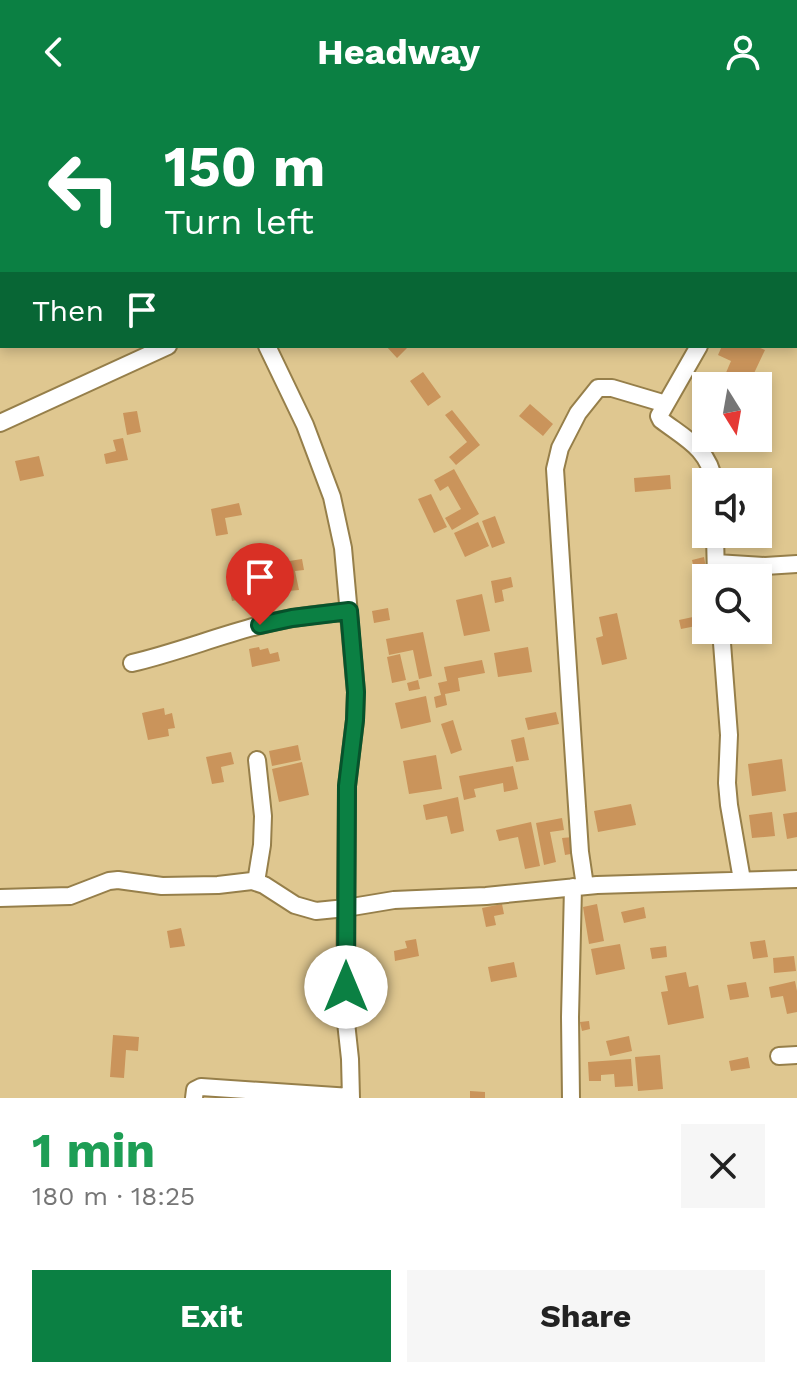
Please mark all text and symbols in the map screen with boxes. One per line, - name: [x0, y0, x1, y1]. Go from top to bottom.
- icon: back: [32, 30, 76, 74]
- icon: person: [721, 30, 765, 74]
- text: Headway: [317, 31, 480, 73]
- text: 150 m: [164, 134, 326, 200]
- icon: left: [32, 136, 136, 240]
- text: Turn left: [164, 201, 314, 243]
- icon: arrive: [120, 288, 164, 332]
- text: Then: [32, 293, 104, 328]
- north arrow: [692, 372, 772, 452]
- map controls: [692, 372, 772, 644]
- button: sound: [692, 468, 772, 548]
- pin: [226, 543, 294, 625]
- icon: arrive: [238, 555, 282, 599]
- button: search: [692, 564, 772, 644]
- position arrow: [304, 945, 388, 1029]
- text: 1 min: [32, 1122, 155, 1179]
- button: close: [681, 1124, 765, 1208]
- text: 180 m · 18:25: [32, 1181, 195, 1211]
- button: Exit: [32, 1270, 391, 1362]
- button: Share: [407, 1270, 765, 1362]

